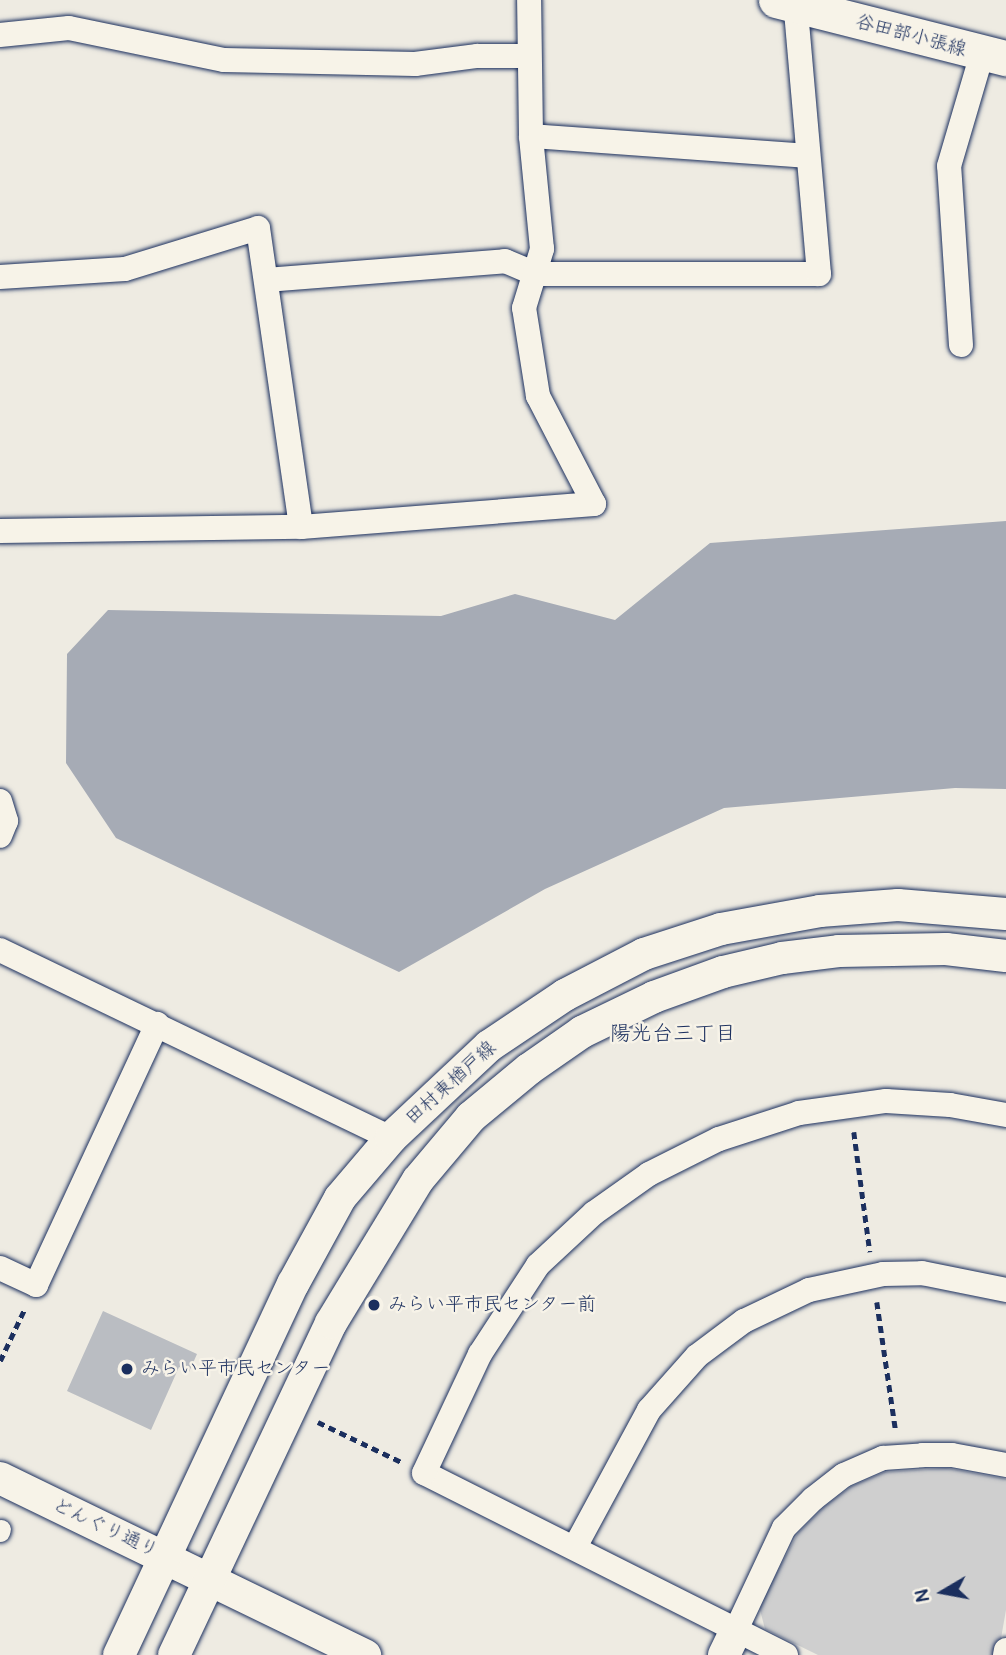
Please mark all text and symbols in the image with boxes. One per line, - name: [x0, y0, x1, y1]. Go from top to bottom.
- street label: 谷田部小張線: [853, 10, 969, 62]
- district label: 陽光台三丁目: [610, 1021, 736, 1047]
- street label: 田村東楢戸線: [401, 1036, 501, 1130]
- place label: みらい平市民センター前: [388, 1294, 597, 1316]
- marker: みらい平市民センター前: [366, 1297, 382, 1313]
- place label: みらい平市民センター: [141, 1358, 331, 1380]
- marker: みらい平市民センター: [119, 1361, 135, 1377]
- street label: どんぐり通り: [49, 1494, 161, 1562]
- north arrow: [908, 1557, 978, 1627]
- text: N: [909, 1587, 935, 1604]

